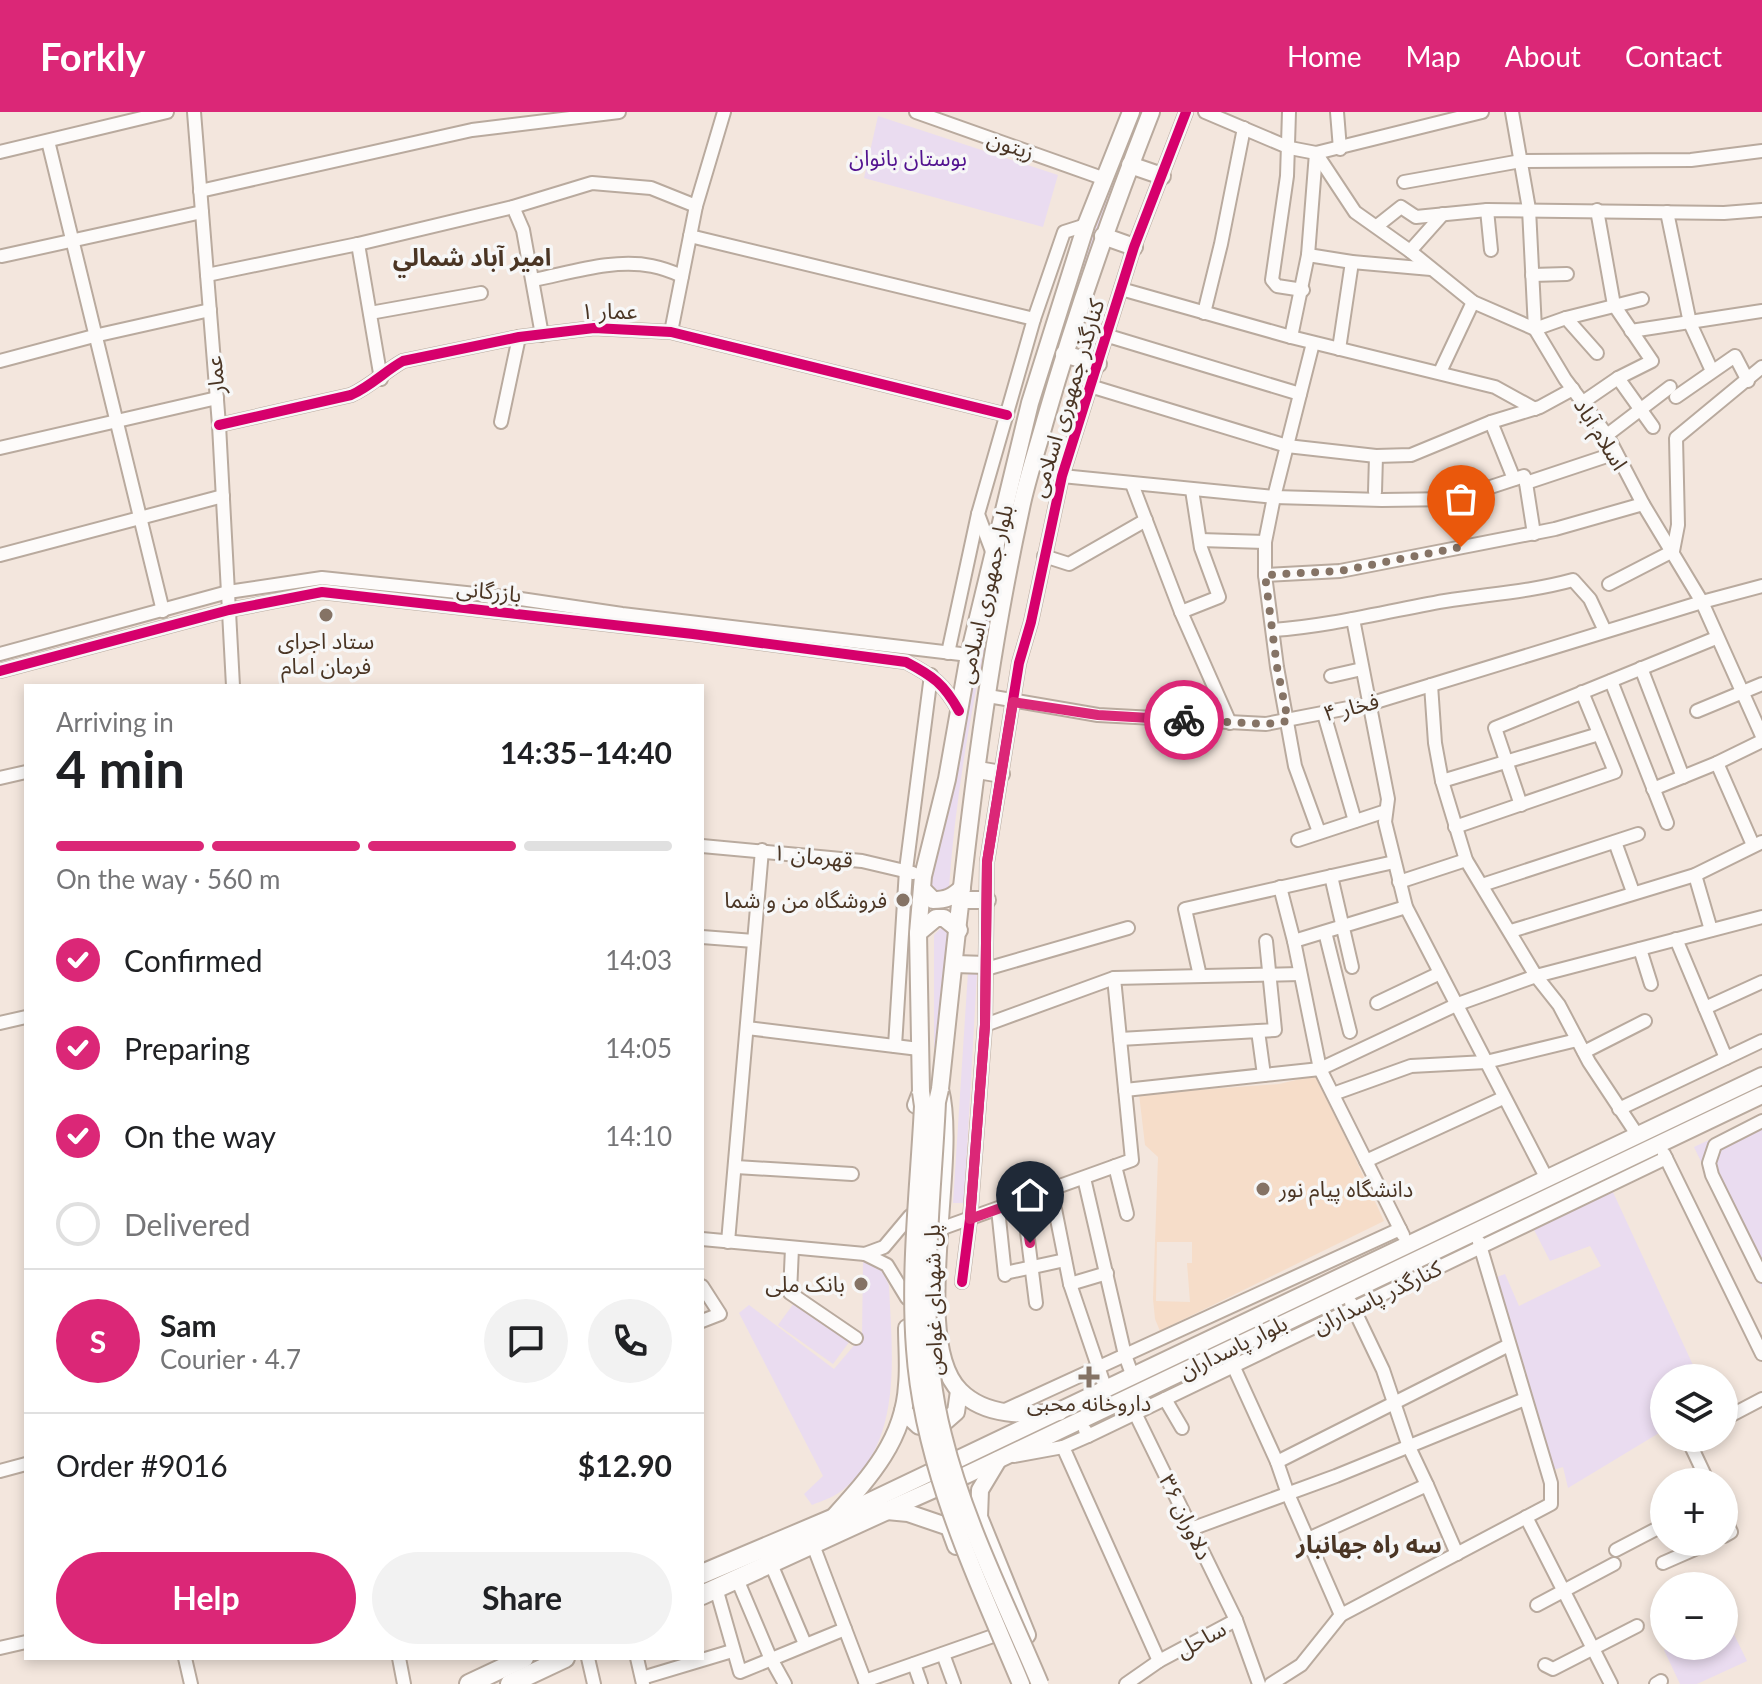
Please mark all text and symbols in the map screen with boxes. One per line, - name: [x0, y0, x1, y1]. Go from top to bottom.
- text: Forkly: [40, 33, 146, 79]
- text: Home: [1287, 39, 1362, 73]
- text: Map: [1406, 39, 1461, 73]
- text: About: [1505, 39, 1581, 73]
- text: Contact: [1625, 39, 1722, 73]
- street label: زیتون: [984, 124, 1038, 166]
- park label: بوستان بانوان: [849, 144, 967, 171]
- district label: امیر آباد شمالي: [393, 242, 551, 278]
- street label: کنارگذر جمهوری اسلامی: [1024, 295, 1111, 500]
- street label: عمار ۱: [581, 297, 637, 325]
- street label: عمار: [199, 355, 231, 396]
- street label: اسلام آباد: [1565, 393, 1634, 477]
- pin: [1427, 465, 1495, 547]
- icon: bag: [1439, 477, 1483, 521]
- street label: بلوار جمهوری اسلامی: [951, 502, 1019, 686]
- street label: بازرگانی: [455, 574, 523, 608]
- marker: ستاد اجرای فرمان امام: [317, 606, 335, 624]
- place label: ستاد اجرای فرمان امام: [278, 627, 374, 683]
- courier: [1144, 680, 1224, 760]
- street label: فخار ۴: [1320, 687, 1382, 727]
- icon: bike: [1162, 698, 1206, 742]
- text: Arriving in: [56, 706, 174, 738]
- text: 14:35–14:40: [500, 734, 672, 770]
- text: 4 min: [56, 737, 185, 799]
- street label: قهرمان ۱: [772, 838, 854, 873]
- text: On the way · 560 m: [56, 863, 280, 895]
- place label: فروشگاه من و شما: [724, 886, 887, 913]
- marker: فروشگاه من و شما: [894, 891, 912, 909]
- icon: check: [56, 938, 100, 982]
- text: Confirmed: [124, 942, 263, 978]
- text: 14:03: [605, 944, 672, 976]
- icon: check: [56, 1026, 100, 1070]
- text: Preparing: [124, 1030, 250, 1066]
- text: 14:05: [605, 1032, 672, 1064]
- icon: check: [56, 1114, 100, 1158]
- text: On the way: [124, 1118, 276, 1154]
- text: 14:10: [605, 1120, 672, 1152]
- pin: [996, 1161, 1064, 1243]
- icon: home: [1008, 1173, 1052, 1217]
- place label: دانشگاه پیام نور: [1278, 1175, 1413, 1206]
- marker: دانشگاه پیام نور: [1254, 1180, 1272, 1198]
- text: Delivered: [124, 1206, 251, 1242]
- street label: پل شهدای غواص: [918, 1224, 949, 1376]
- street label: کنارگذر پاسداران: [1308, 1253, 1447, 1341]
- place label: بانک ملی: [765, 1270, 845, 1297]
- marker: بانک ملی: [852, 1275, 870, 1293]
- button: chat: [484, 1299, 568, 1383]
- button: phone: [588, 1299, 672, 1383]
- text: Sam: [160, 1307, 217, 1343]
- street label: بلوار پاسداران: [1174, 1309, 1292, 1386]
- text: S: [90, 1323, 106, 1359]
- text: Courier · 4.7: [160, 1343, 301, 1375]
- map controls: [1650, 1364, 1738, 1660]
- button: layers: [1650, 1364, 1738, 1452]
- marker: داروخانه محبی: [1080, 1368, 1098, 1386]
- place label: داروخانه محبی: [1027, 1389, 1151, 1417]
- text: Order #9016: [56, 1447, 228, 1483]
- text: $12.90: [578, 1447, 672, 1483]
- button: +: [1650, 1468, 1738, 1556]
- street label: دلاوران ۳۶: [1153, 1470, 1219, 1564]
- district label: سه راه جهانبار: [1295, 1529, 1442, 1559]
- button: Help: [56, 1552, 356, 1644]
- button: Share: [372, 1552, 672, 1644]
- button: −: [1650, 1572, 1738, 1660]
- street label: ساحل: [1171, 1614, 1230, 1663]

